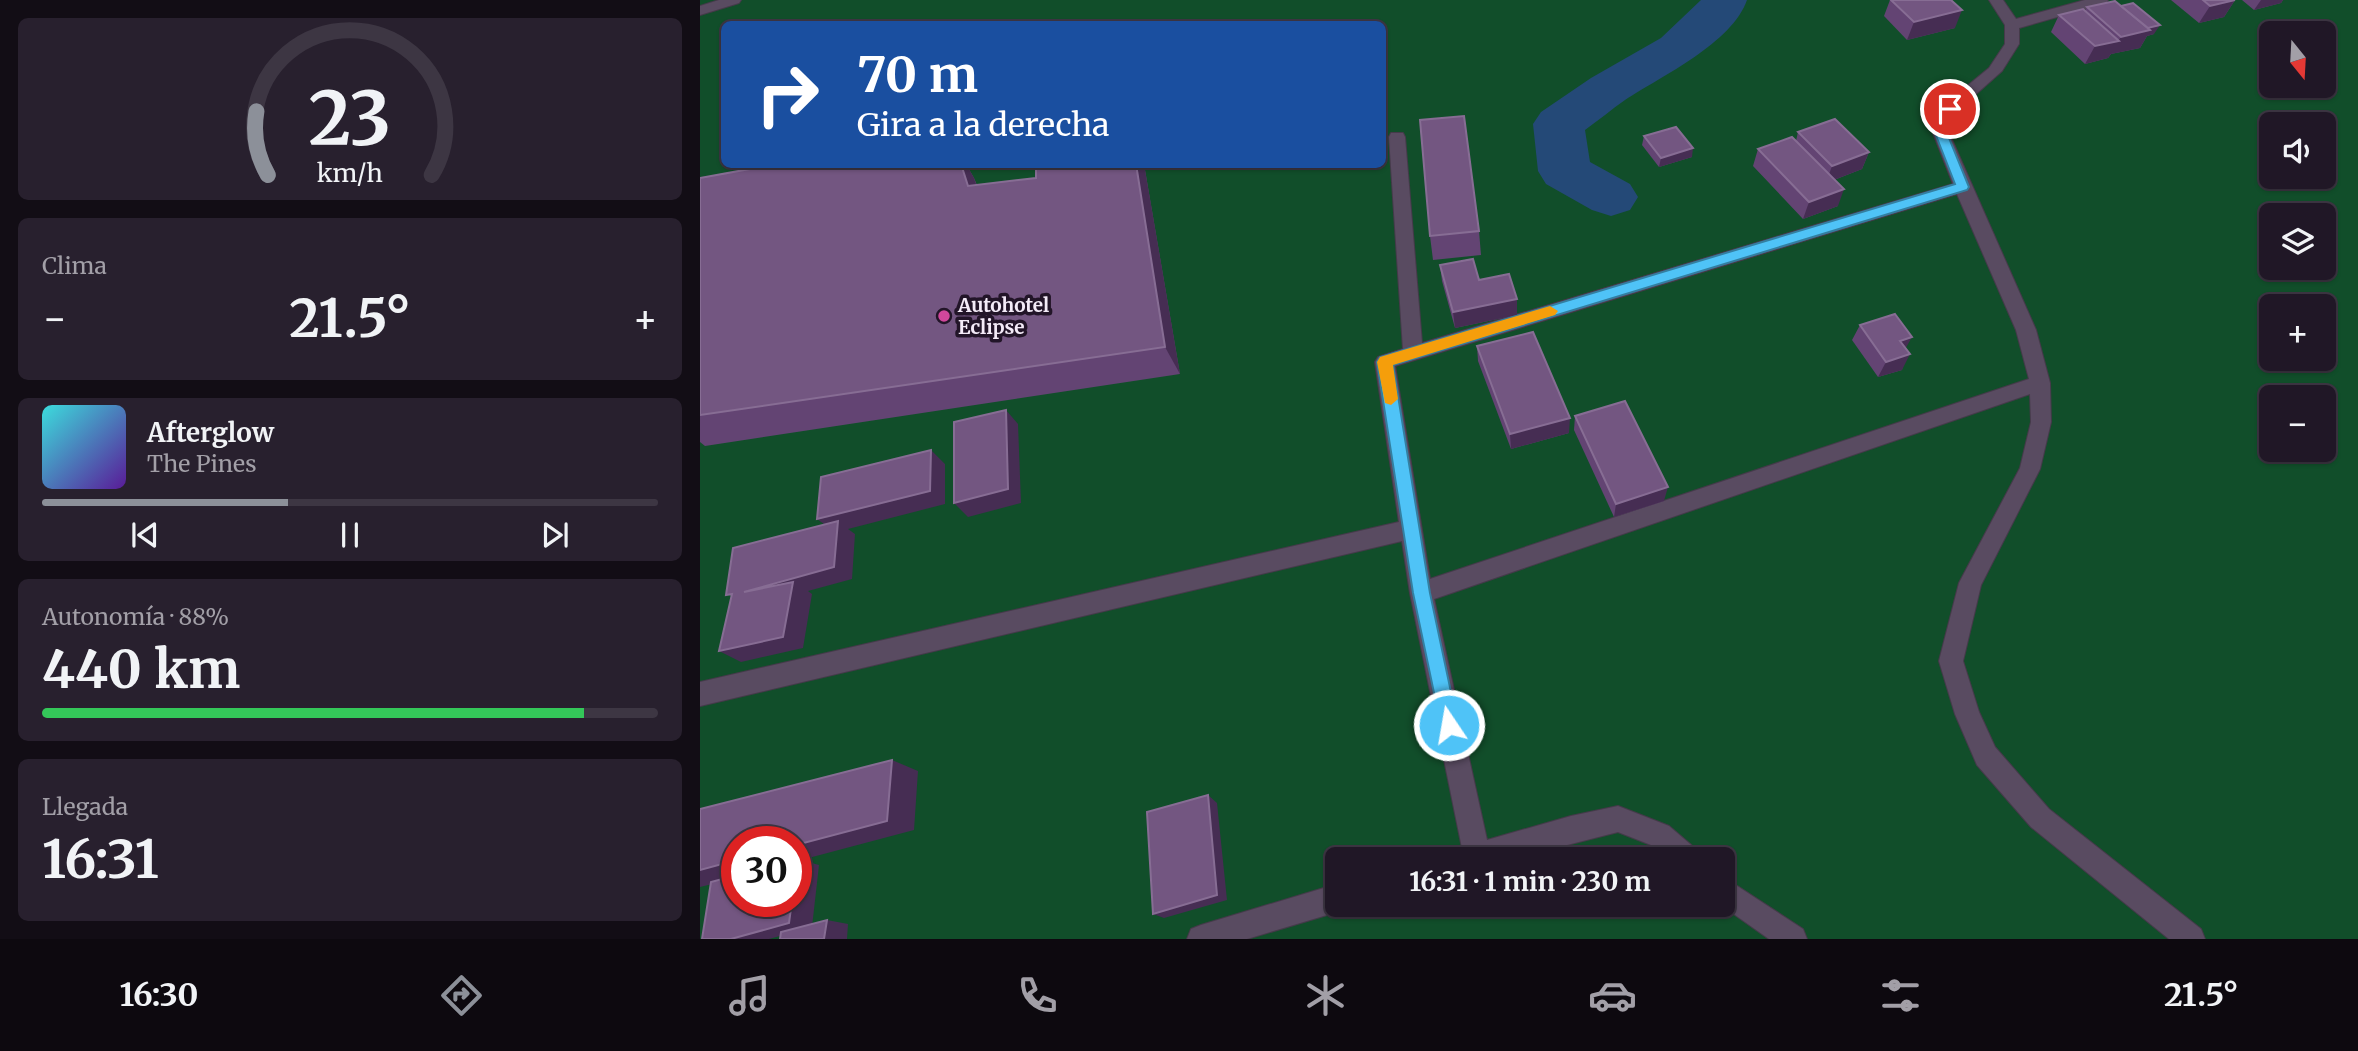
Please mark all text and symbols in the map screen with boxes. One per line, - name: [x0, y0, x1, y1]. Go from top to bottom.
- north arrow: [2259, 21, 2336, 98]
- map controls: [2259, 21, 2336, 462]
- text: 70 m: [857, 44, 978, 105]
- icon: right: [742, 49, 833, 140]
- text: 23: [309, 73, 391, 165]
- pin: [1920, 79, 1980, 139]
- icon: arrive: [1931, 90, 1969, 128]
- text: Gira a la derecha: [857, 105, 1110, 145]
- button: sound: [2259, 112, 2336, 189]
- text: km/h: [317, 157, 383, 189]
- button: layers: [2259, 203, 2336, 280]
- text: Clima: [42, 251, 107, 280]
- text: 21.5°: [289, 286, 411, 351]
- place label: Autohotel Eclipse: [957, 293, 1049, 339]
- button: +: [2259, 294, 2336, 371]
- text: −: [42, 295, 67, 342]
- text: +: [633, 295, 658, 342]
- marker: Autohotel Eclipse: [936, 308, 952, 324]
- button: −: [2259, 385, 2336, 462]
- text: Afterglow: [147, 416, 274, 449]
- text: The Pines: [147, 449, 257, 478]
- icon: previous: [126, 516, 164, 554]
- icon: pause: [331, 516, 369, 554]
- icon: next: [536, 516, 574, 554]
- text: Autonomía · 88%: [42, 602, 229, 631]
- text: 440 km: [42, 637, 240, 702]
- position arrow: [1412, 688, 1486, 762]
- text: Llegada: [42, 792, 128, 821]
- speed limit sign: 30: [721, 826, 812, 917]
- text: 16:31: [42, 827, 159, 892]
- text: 16:31 · 1 min · 230 m: [1409, 865, 1651, 898]
- icon: directions: [437, 971, 486, 1020]
- icon: music: [725, 971, 774, 1020]
- icon: phone: [1013, 971, 1062, 1020]
- icon: climate: [1301, 971, 1350, 1020]
- icon: car: [1588, 971, 1637, 1020]
- icon: filters: [1876, 971, 1925, 1020]
- text: 16:30: [119, 975, 199, 1015]
- text: 21.5°: [2164, 975, 2239, 1015]

